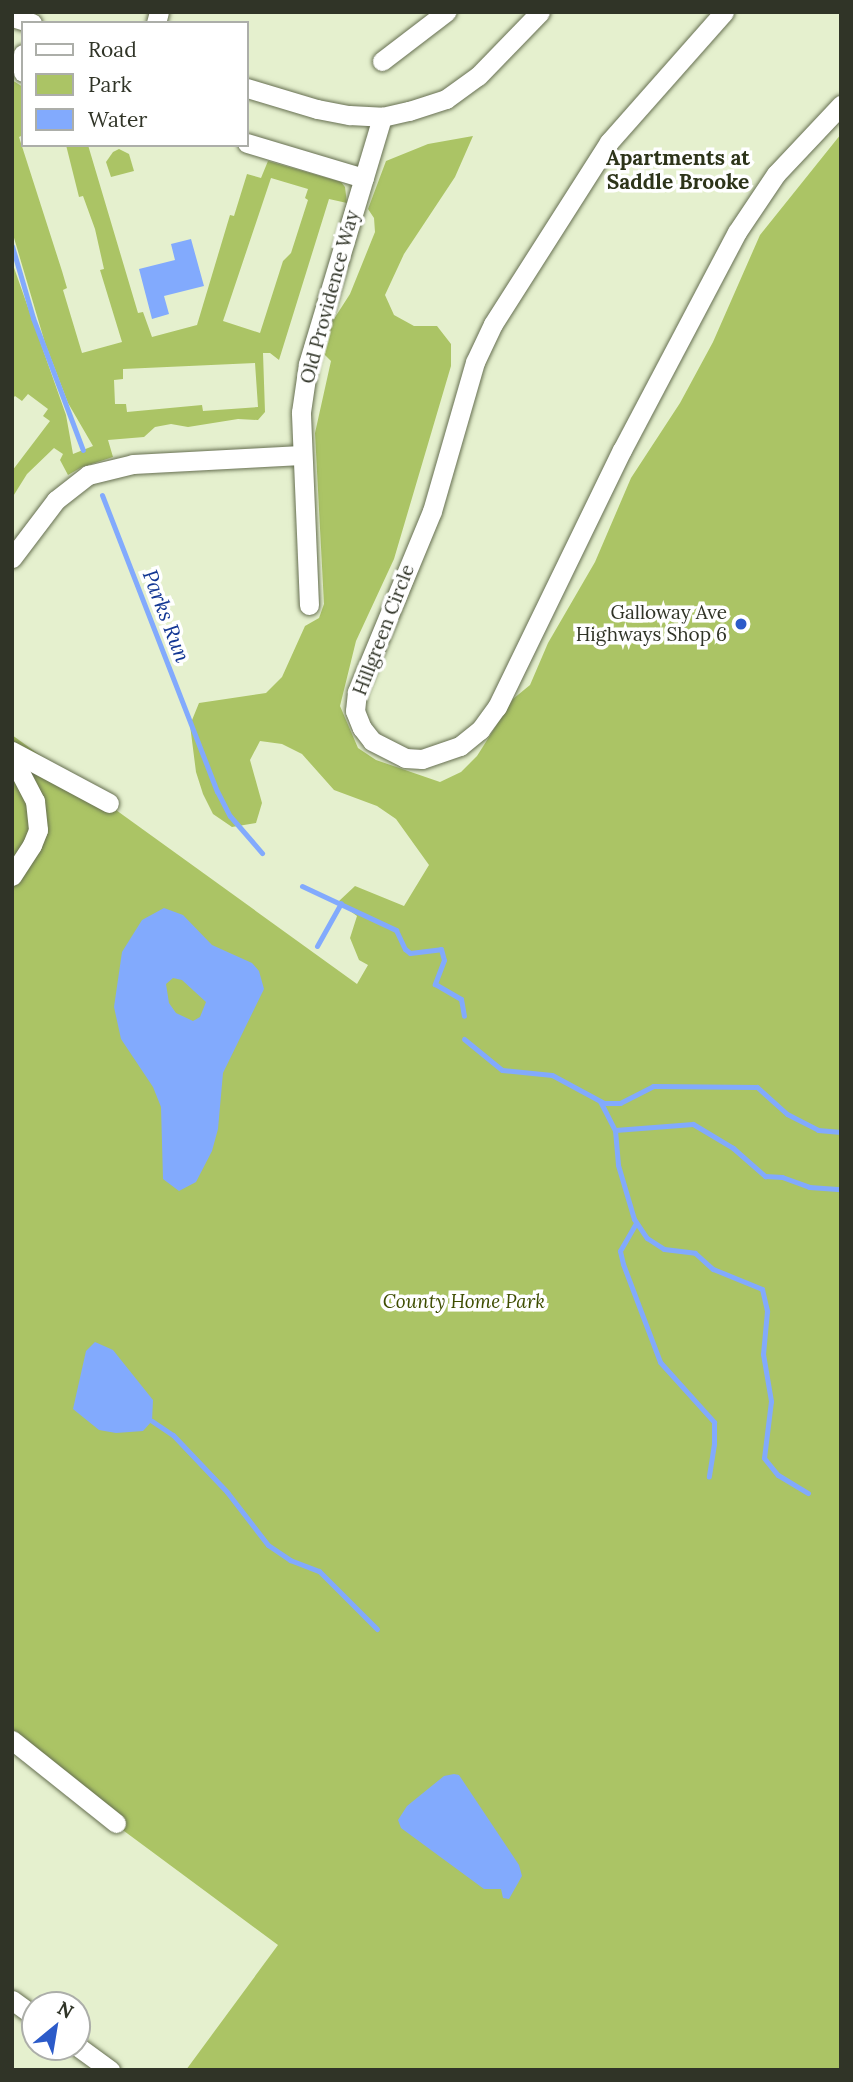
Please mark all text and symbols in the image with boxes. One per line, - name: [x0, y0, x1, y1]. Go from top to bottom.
- legend: [21, 21, 248, 147]
- text: Road: [88, 36, 137, 63]
- text: Park: [88, 71, 132, 98]
- text: Water: [88, 106, 147, 133]
- district label: Apartments at Saddle Brooke: [606, 145, 750, 195]
- street label: Old Providence Way: [296, 208, 364, 386]
- street label: Hillgreen Circle: [349, 561, 419, 699]
- water label: Parks Run: [137, 566, 195, 666]
- place label: Galloway Ave Highways Shop 6: [576, 602, 727, 646]
- marker: Galloway Ave Highways Shop 6: [733, 616, 749, 632]
- park label: County Home Park: [383, 1291, 545, 1313]
- north arrow: [21, 1991, 91, 2061]
- text: N: [53, 1995, 78, 2024]

